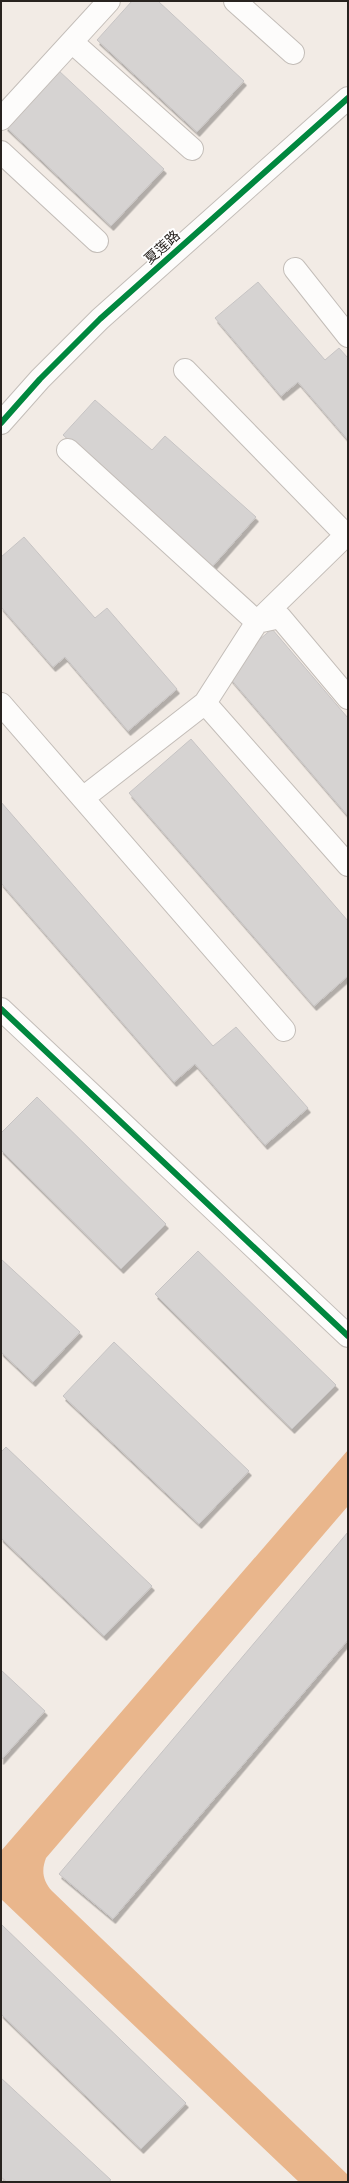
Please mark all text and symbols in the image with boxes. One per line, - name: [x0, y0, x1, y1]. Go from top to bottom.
- street label: 夏莲路: [141, 227, 183, 267]

